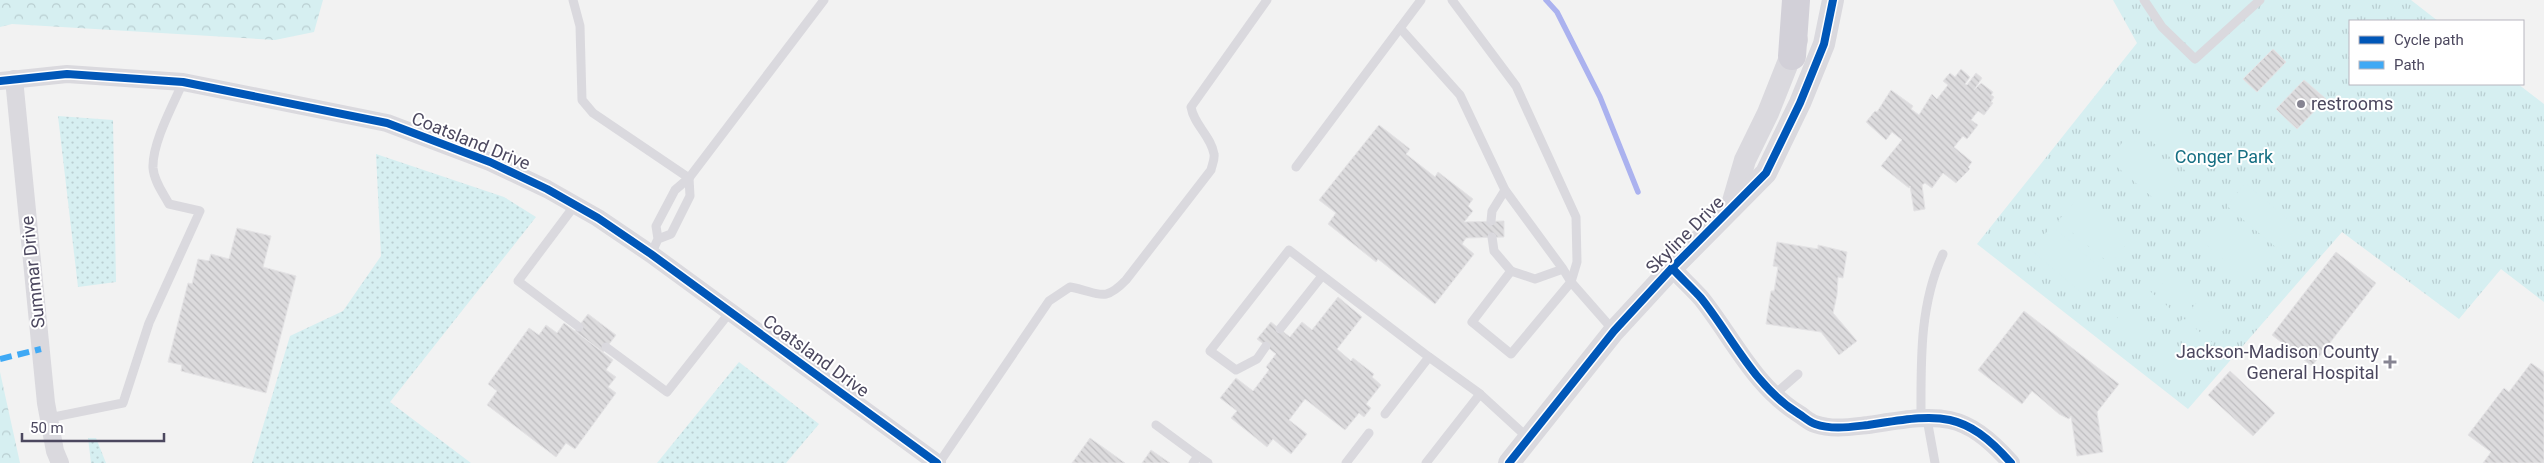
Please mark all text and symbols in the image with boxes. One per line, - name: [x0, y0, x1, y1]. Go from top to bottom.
- legend: [2349, 20, 2524, 85]
- text: Cycle path: [2394, 31, 2464, 49]
- text: Path: [2394, 56, 2425, 74]
- place label: restrooms: [2311, 93, 2393, 114]
- marker: restrooms: [2295, 98, 2307, 110]
- street label: Coatsland Drive: [409, 107, 534, 174]
- park label: Conger Park: [2175, 146, 2274, 167]
- street label: Skyline Drive: [1641, 191, 1728, 278]
- street label: Summar Drive: [16, 215, 49, 329]
- street label: Coatsland Drive: [759, 310, 873, 401]
- place label: Jackson-Madison County General Hospital: [2176, 341, 2379, 383]
- marker: Jackson-Madison County General Hospital: [2383, 355, 2397, 369]
- scale bar: [22, 410, 165, 442]
- text: 50 m: [30, 419, 64, 437]

